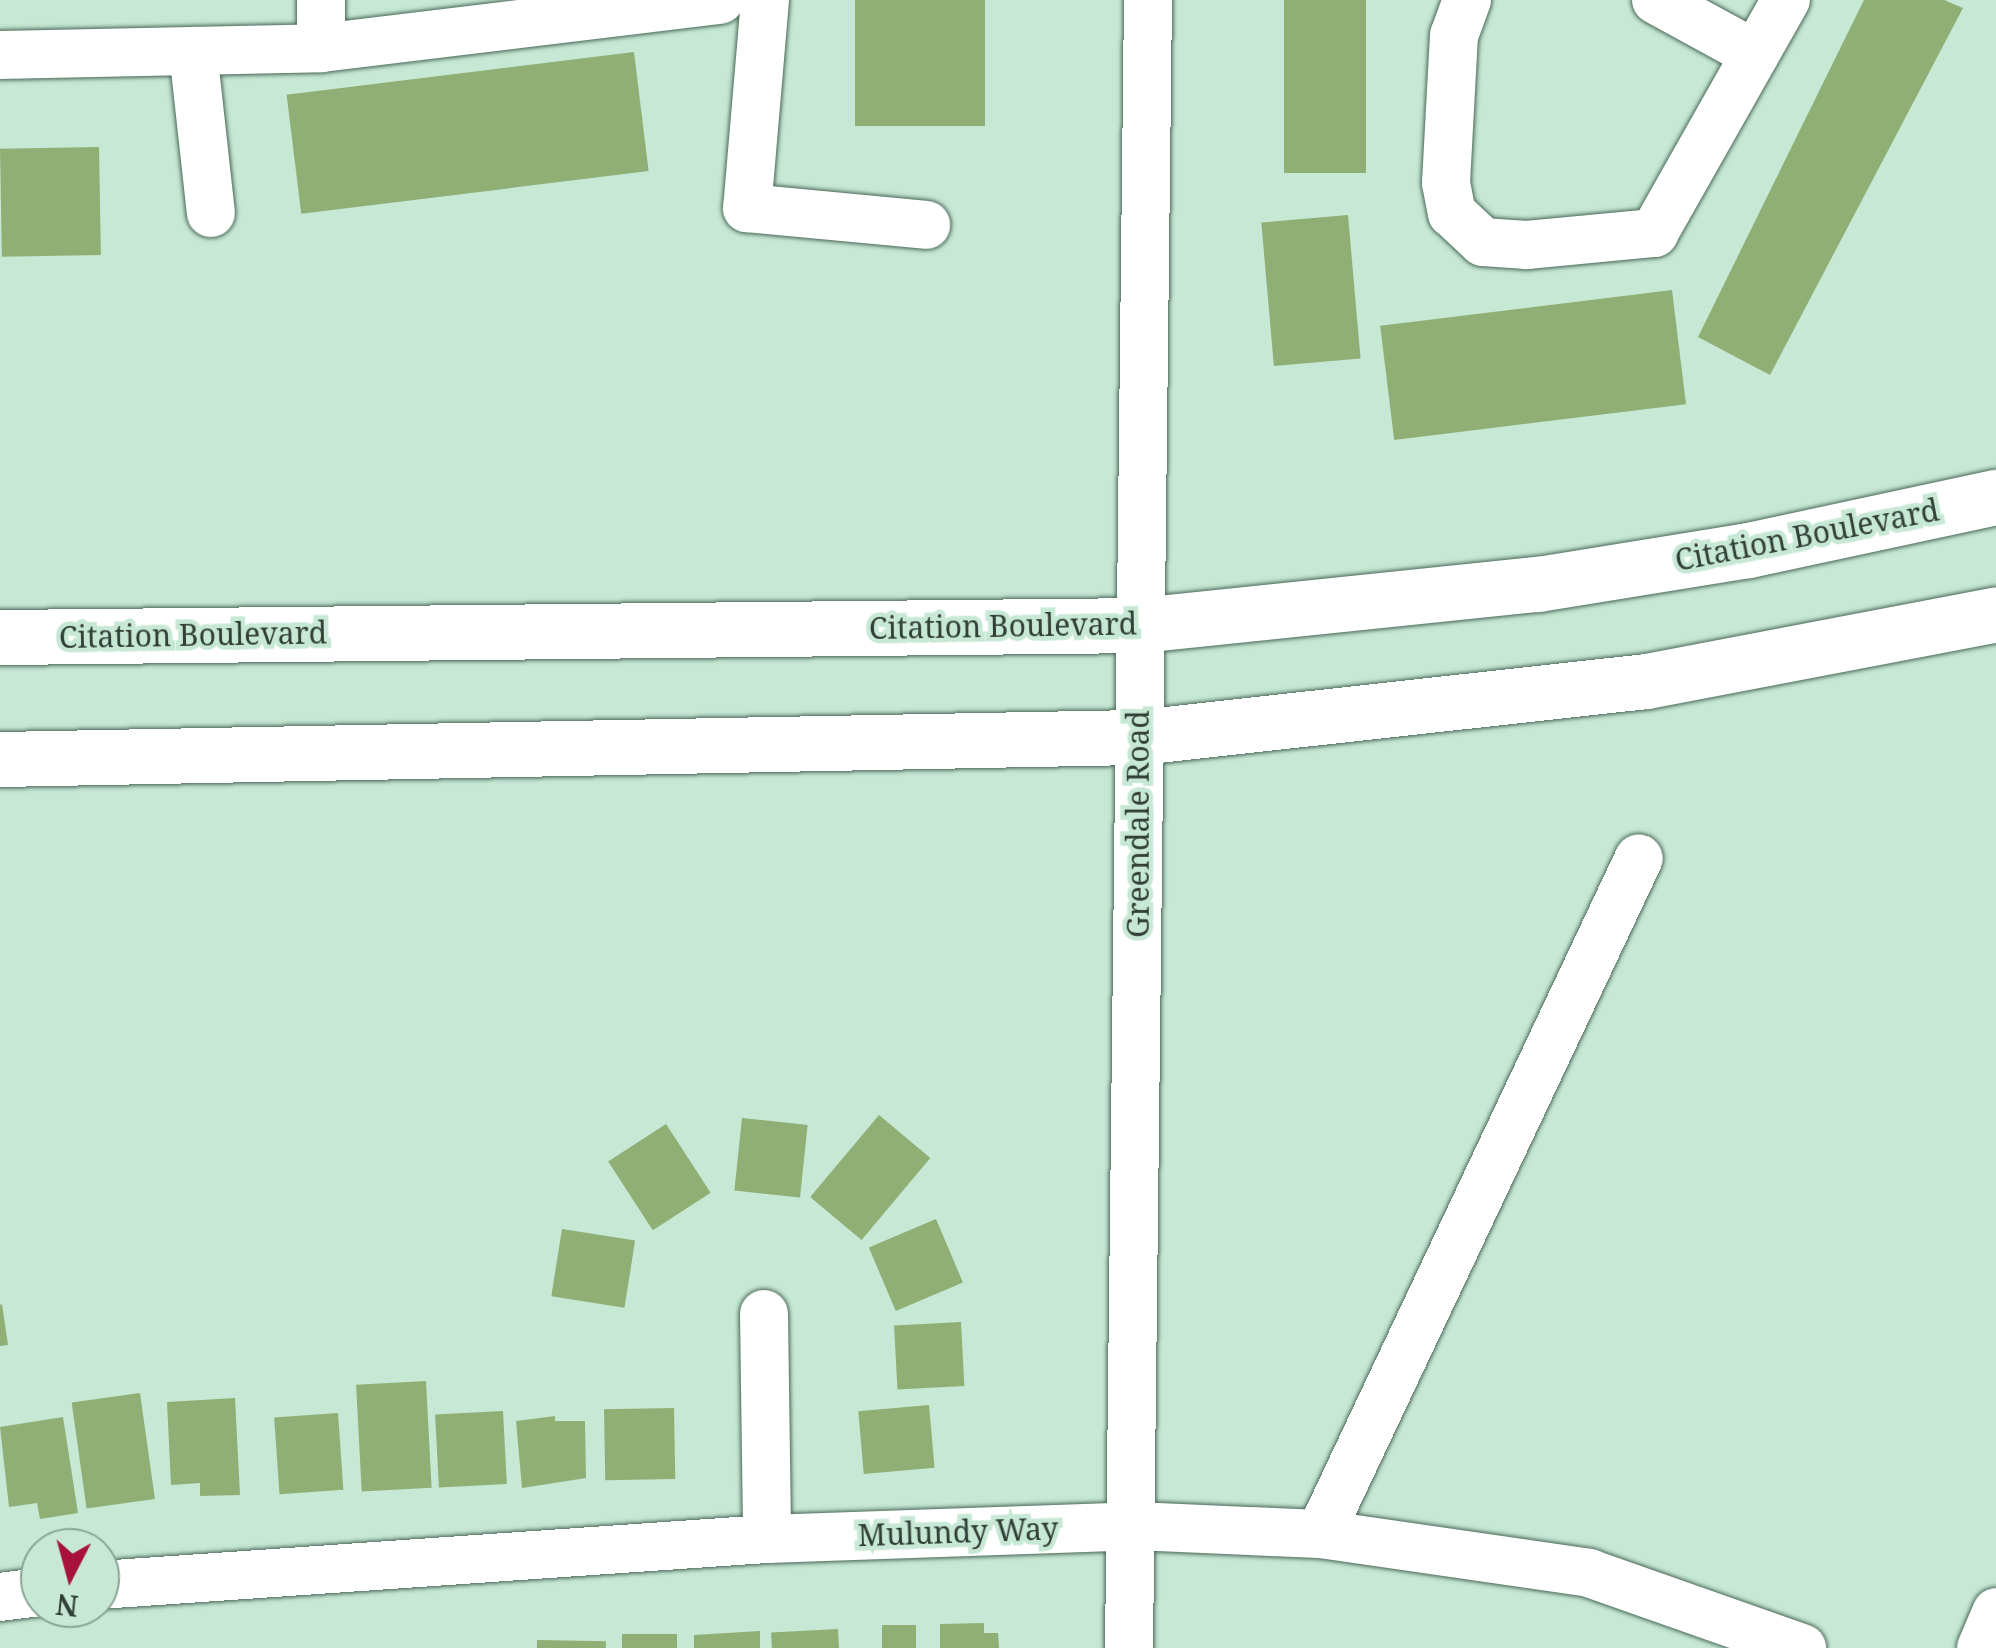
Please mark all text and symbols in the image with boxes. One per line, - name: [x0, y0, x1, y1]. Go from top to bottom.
- street label: Citation Boulevard: [1672, 492, 1942, 578]
- street label: Citation Boulevard: [869, 606, 1137, 646]
- street label: Citation Boulevard: [59, 615, 327, 655]
- street label: Greendale Road: [1120, 710, 1156, 938]
- street label: Mulundy Way: [857, 1511, 1059, 1553]
- north arrow: [20, 1528, 120, 1628]
- text: N: [54, 1586, 80, 1626]

